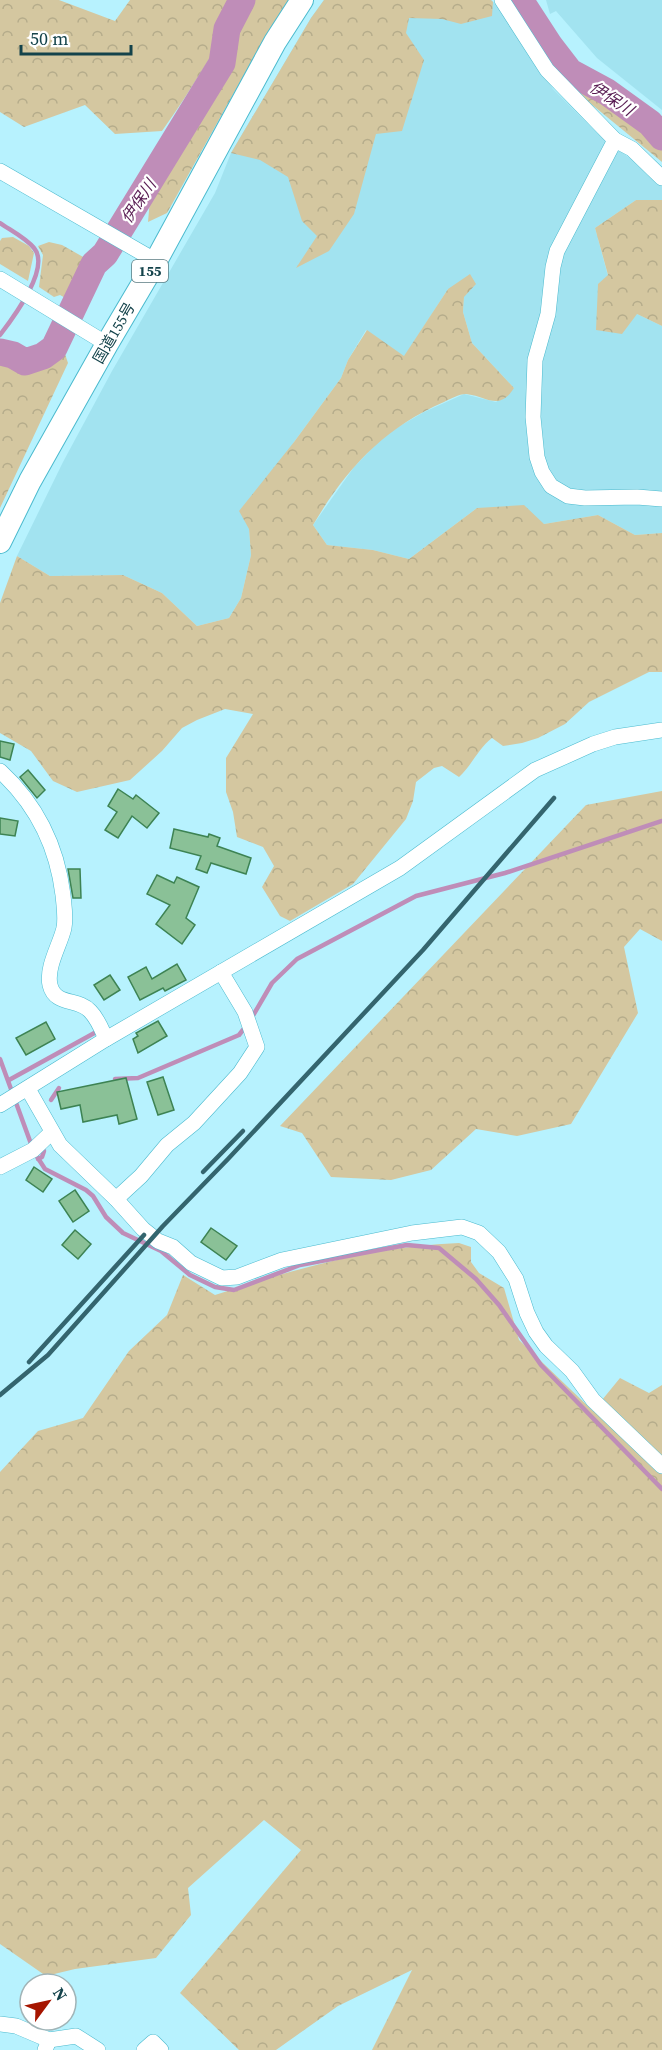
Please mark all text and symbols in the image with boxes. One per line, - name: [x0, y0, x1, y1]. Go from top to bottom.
- scale bar: [21, 18, 130, 56]
- text: 50 m: [30, 26, 68, 51]
- water label: 伊保川: [586, 76, 640, 121]
- water label: 伊保川: [115, 173, 162, 227]
- road number: 155: [132, 260, 168, 282]
- street label: 国道155号: [88, 298, 140, 367]
- north arrow: [18, 1972, 78, 2032]
- text: N: [48, 1983, 73, 2005]

